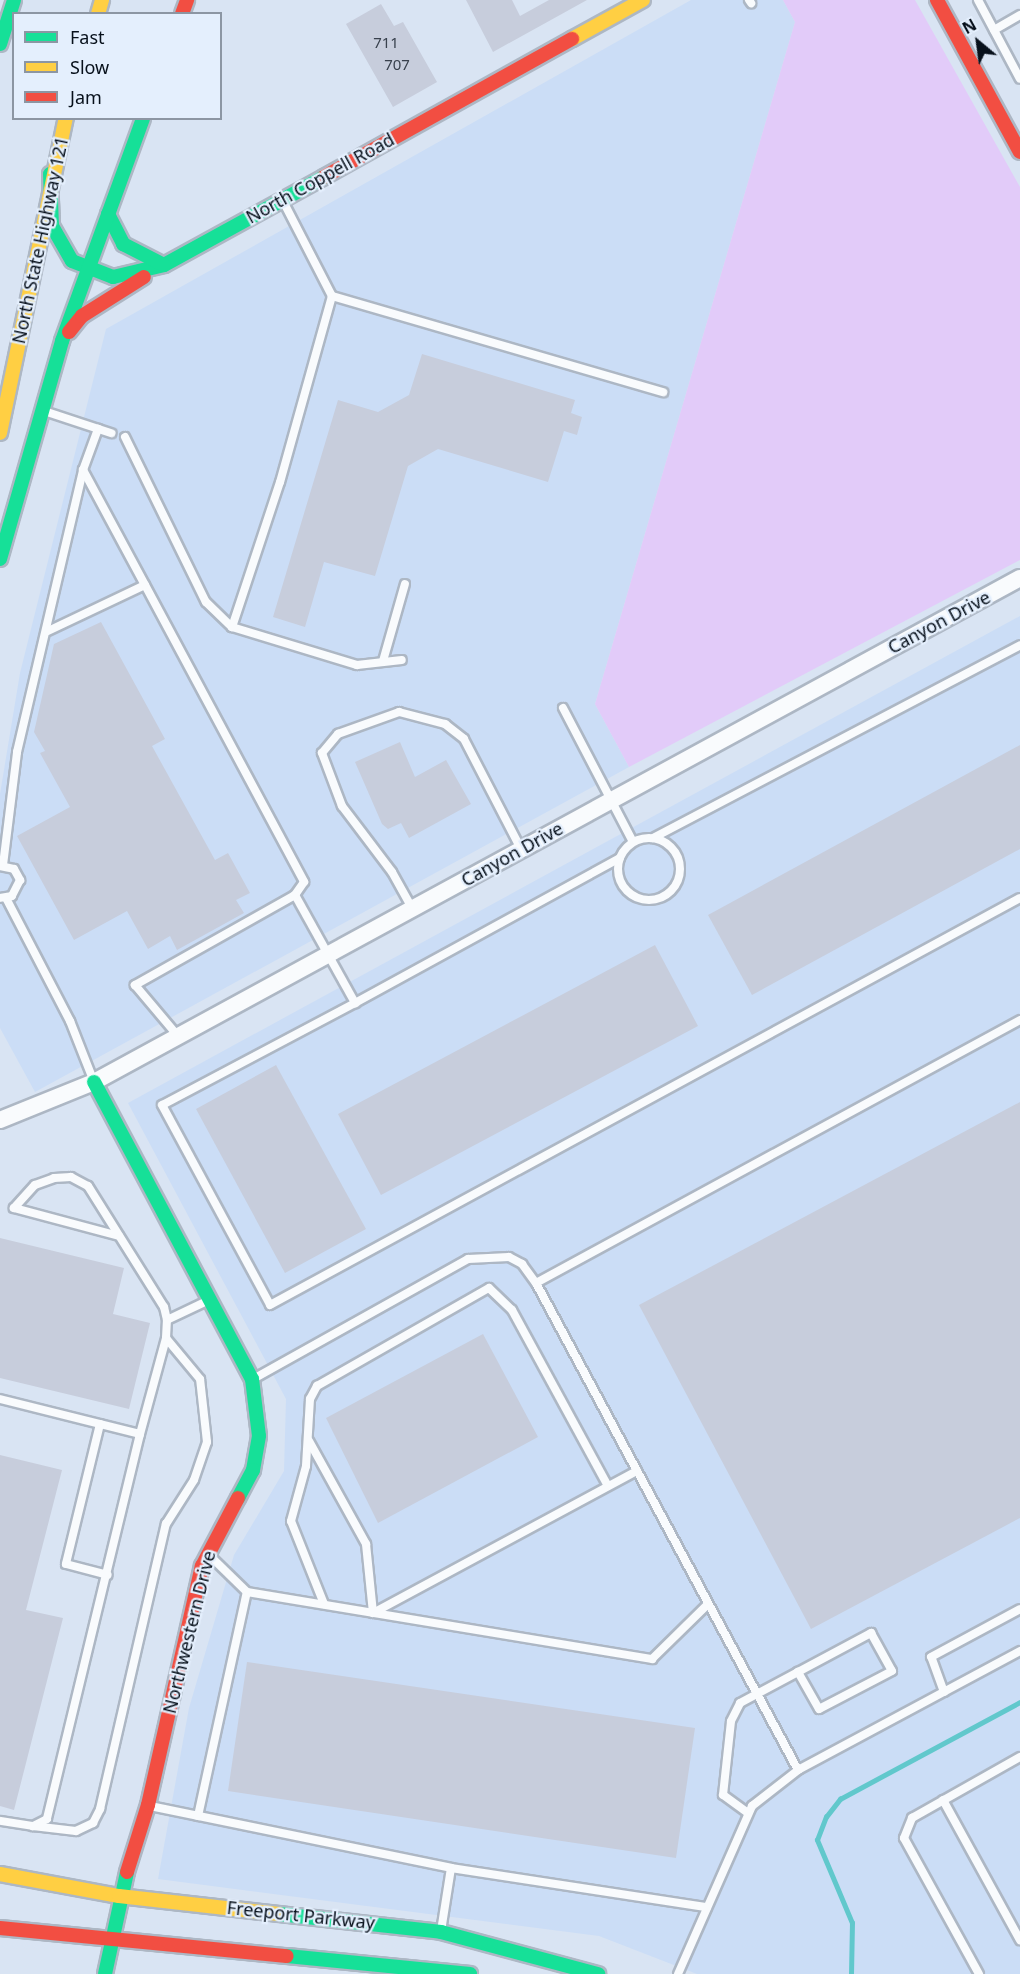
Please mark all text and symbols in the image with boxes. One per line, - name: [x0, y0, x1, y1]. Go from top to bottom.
- legend: [12, 12, 222, 120]
- north arrow: [948, 12, 1008, 72]
- text: N: [958, 13, 980, 39]
- text: Fast: [70, 25, 105, 49]
- house number: 711: [373, 34, 399, 52]
- text: Slow: [70, 55, 109, 79]
- house number: 707: [384, 56, 410, 74]
- text: Jam: [70, 85, 102, 109]
- street label: North Coppell Road: [242, 128, 398, 228]
- street label: North State Highway 121: [7, 134, 73, 346]
- street label: Canyon Drive: [884, 586, 994, 658]
- street label: Canyon Drive: [457, 817, 567, 891]
- street label: Northwestern Drive: [158, 1548, 220, 1716]
- street label: Freeport Parkway: [226, 1896, 376, 1934]

